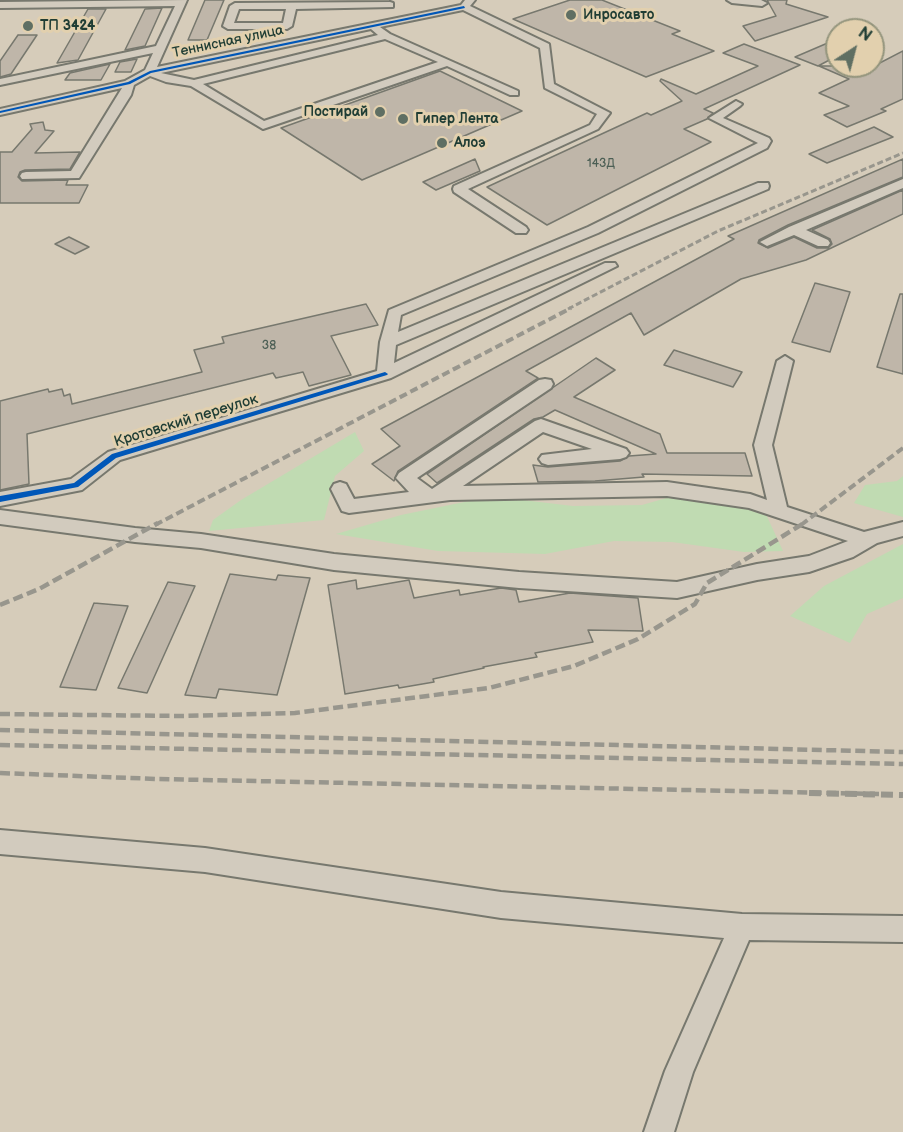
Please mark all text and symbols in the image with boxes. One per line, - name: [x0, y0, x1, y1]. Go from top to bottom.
- place label: Инросавто: [583, 7, 654, 23]
- marker: Инросавто: [564, 8, 578, 22]
- place label: ТП 3424: [40, 18, 95, 34]
- north arrow: [825, 18, 885, 78]
- marker: ТП 3424: [21, 19, 35, 33]
- street label: Теннисная улица: [171, 22, 285, 62]
- text: N: [854, 23, 875, 46]
- place label: Постирай: [304, 104, 368, 120]
- marker: Постирай: [373, 105, 387, 119]
- place label: Гипер Лента: [415, 111, 498, 127]
- marker: Гипер Лента: [396, 112, 410, 126]
- place label: Алоэ: [454, 135, 485, 151]
- marker: Алоэ: [435, 136, 449, 150]
- house number: 143Д: [587, 157, 615, 171]
- house number: 38: [262, 339, 276, 353]
- street label: Кротовский переулок: [112, 391, 260, 451]

